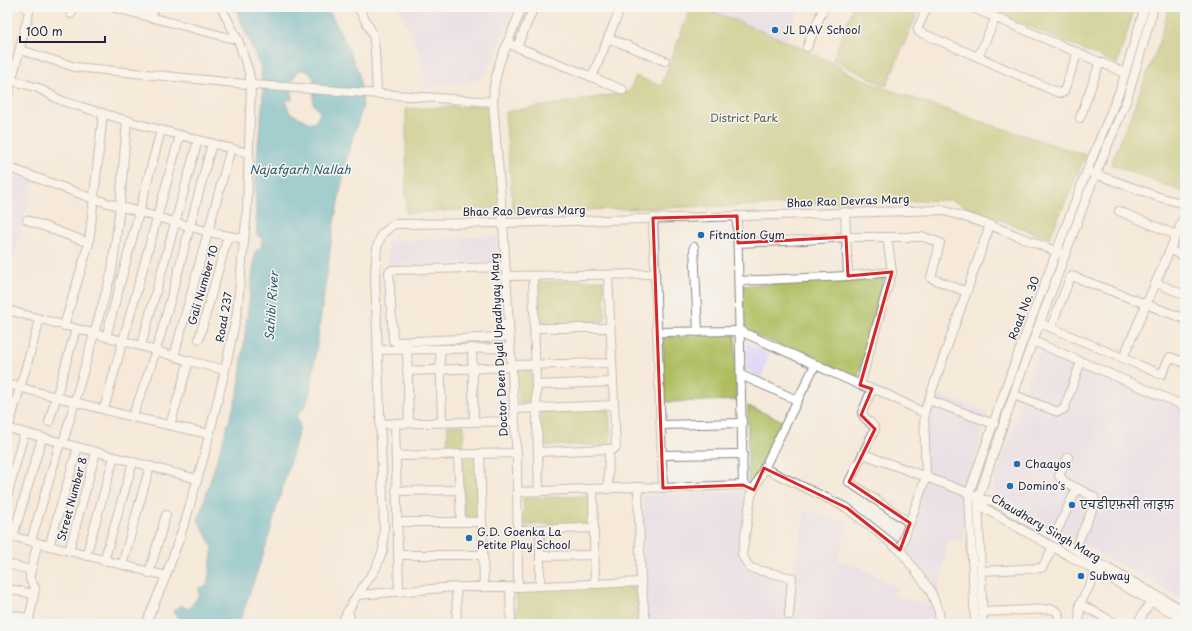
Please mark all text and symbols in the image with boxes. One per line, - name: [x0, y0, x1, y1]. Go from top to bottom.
- scale bar: [20, 18, 105, 44]
- place label: JL DAV School: [783, 21, 861, 38]
- text: 100 m: [26, 22, 63, 40]
- marker: JL DAV School: [770, 25, 780, 35]
- park label: District Park: [710, 109, 779, 126]
- water label: Najafgarh Nallah: [249, 160, 352, 178]
- street label: Bhao Rao Devras Marg: [786, 190, 910, 211]
- street label: Bhao Rao Devras Marg: [462, 201, 586, 220]
- place label: Fitnation Gym: [709, 226, 785, 243]
- marker: Fitnation Gym: [696, 230, 706, 240]
- street label: Gali Number 10: [183, 243, 222, 327]
- street label: Doctor Deen Dyal Upadhyay Marg: [485, 253, 512, 438]
- water label: Sahibi River: [260, 269, 282, 341]
- street label: Road No. 30: [1004, 274, 1043, 342]
- street label: Road 237: [211, 290, 236, 343]
- street label: Street Number 8: [52, 455, 91, 543]
- place label: Chaayos: [1025, 455, 1071, 472]
- marker: Chaayos: [1012, 459, 1022, 469]
- place label: Domino's: [1018, 477, 1065, 494]
- marker: Domino's: [1005, 481, 1015, 491]
- street label: Chaudhary Singh Marg: [988, 489, 1104, 566]
- place label: एचडीएफ़सी लाइफ़: [1079, 496, 1175, 513]
- marker: एचडीएफ़सी लाइफ़: [1067, 500, 1077, 510]
- place label: G.D. Goenka La Petite Play School: [477, 523, 571, 553]
- marker: G.D. Goenka La Petite Play School: [464, 533, 474, 543]
- place label: Subway: [1089, 567, 1130, 584]
- marker: Subway: [1076, 571, 1086, 581]

